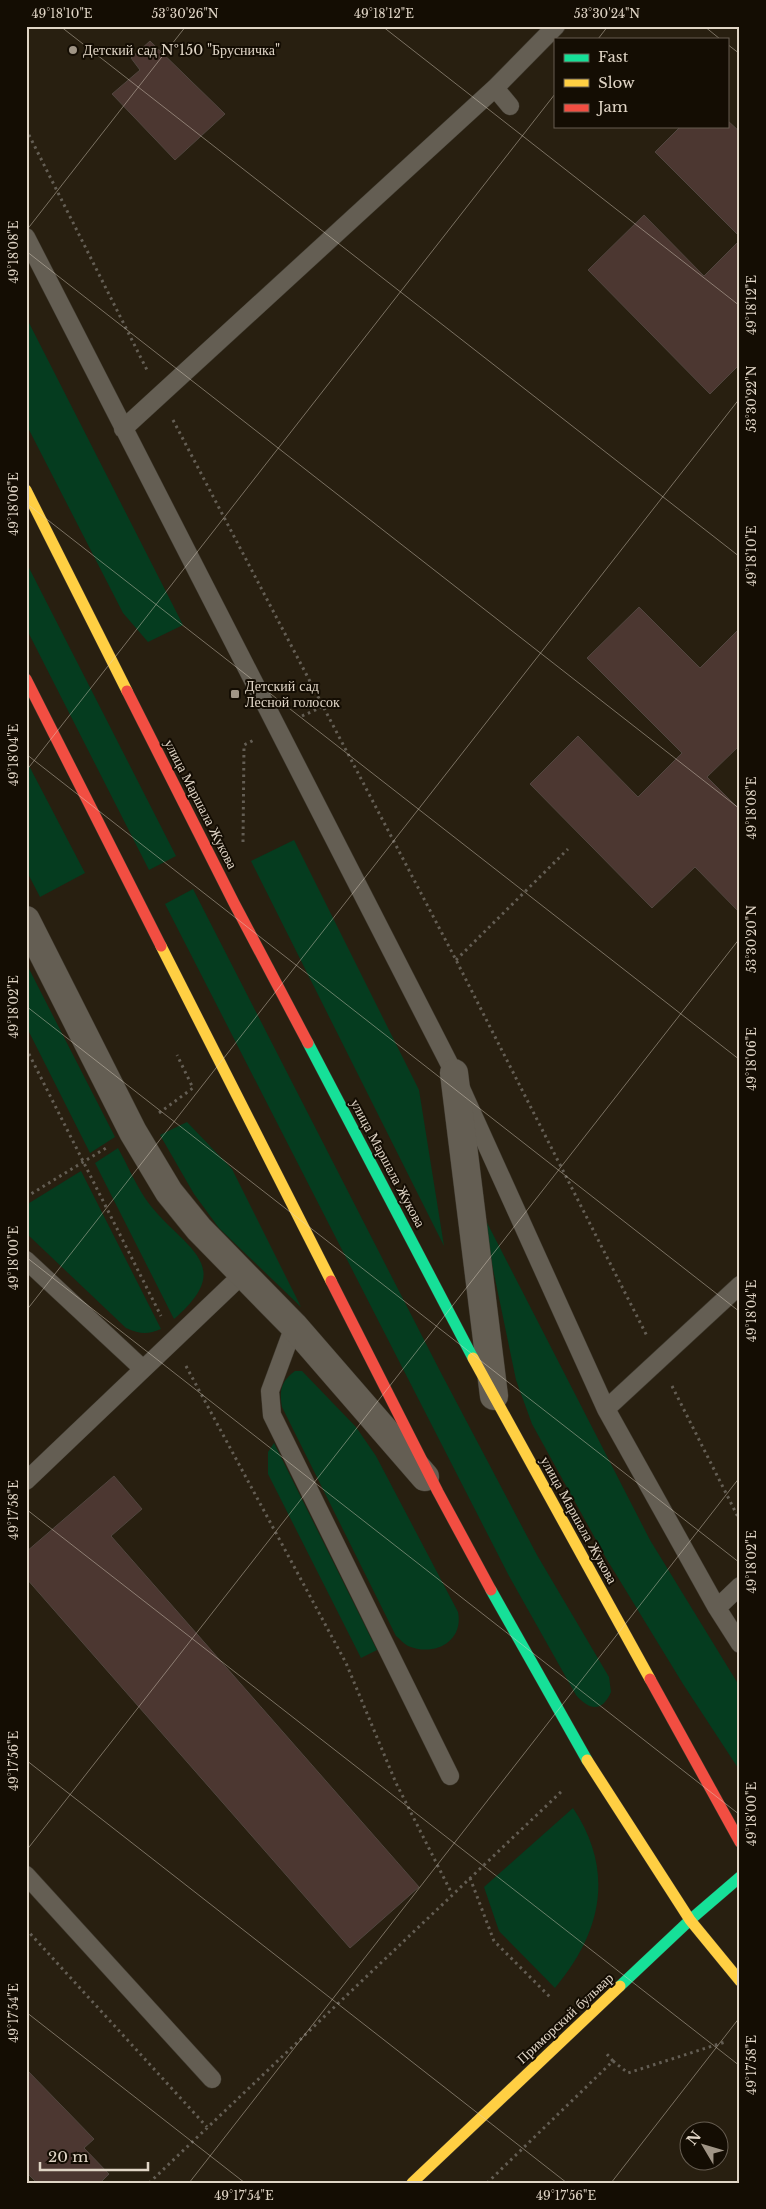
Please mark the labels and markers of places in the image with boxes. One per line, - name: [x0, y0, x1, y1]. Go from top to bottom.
- place label: Детский сад №150 "Брусничка": [83, 41, 280, 59]
- marker: Детский сад №150 "Брусничка": [67, 44, 79, 56]
- place label: Детский сад Лесной голосок: [245, 677, 340, 711]
- marker: Детский сад Лесной голосок: [229, 688, 241, 700]

